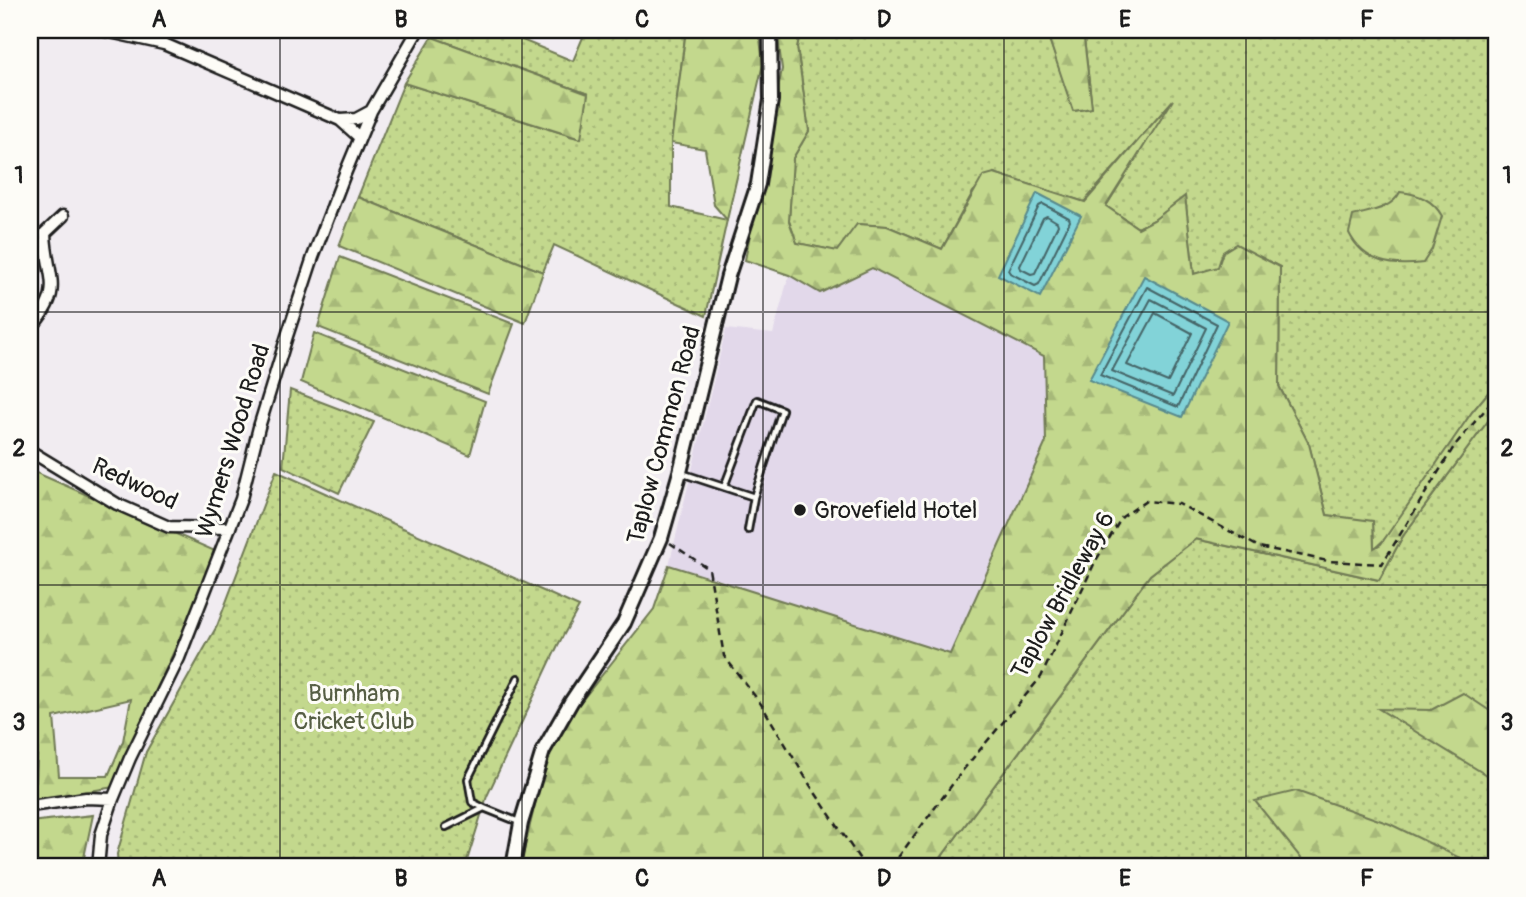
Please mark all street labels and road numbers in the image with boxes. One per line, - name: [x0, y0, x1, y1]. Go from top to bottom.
- street label: Taplow Common Road: [621, 323, 707, 547]
- street label: Wymers Wood Road: [190, 340, 276, 542]
- street label: Redwood: [88, 452, 182, 516]
- street label: Taplow Bridleway 6: [1005, 506, 1121, 684]

